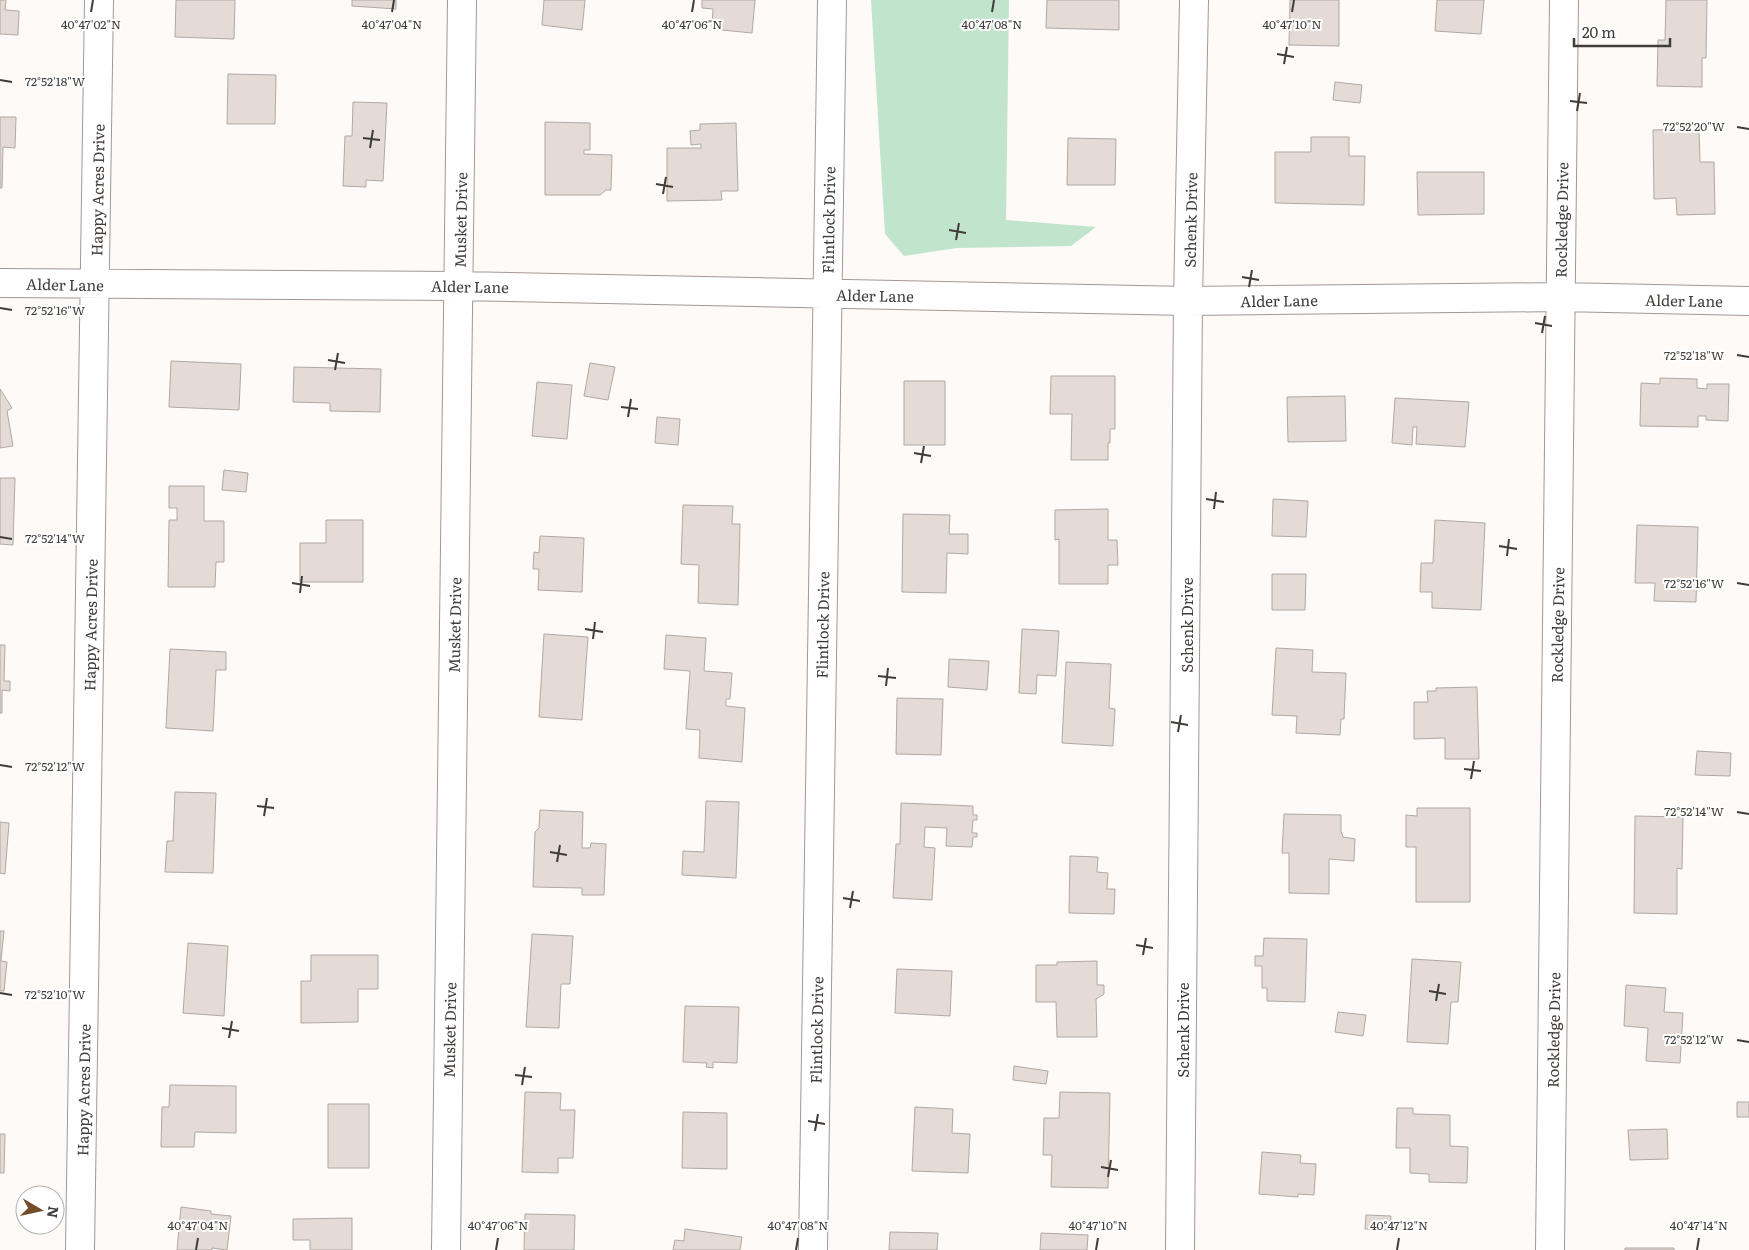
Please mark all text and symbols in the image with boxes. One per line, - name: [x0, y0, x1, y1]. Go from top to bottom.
- text: 40°47'02"N: [61, 15, 121, 33]
- text: 40°47'04"N: [362, 15, 422, 33]
- text: 40°47'06"N: [662, 15, 722, 33]
- text: 40°47'08"N: [962, 15, 1022, 33]
- text: 40°47'10"N: [1262, 15, 1322, 33]
- scale bar: [1574, 15, 1670, 47]
- text: 20 m: [1582, 20, 1616, 43]
- text: 72°52'18"W: [25, 72, 85, 90]
- text: 72°52'20"W: [1663, 117, 1725, 135]
- street label: Happy Acres Drive: [84, 123, 110, 256]
- street label: Rockledge Drive: [1548, 162, 1574, 278]
- street label: Flintlock Drive: [816, 166, 840, 274]
- street label: Musket Drive: [448, 172, 472, 268]
- street label: Schenk Drive: [1178, 172, 1202, 268]
- street label: Alder Lane: [26, 272, 104, 296]
- street label: Alder Lane: [431, 274, 509, 298]
- street label: Alder Lane: [836, 283, 914, 307]
- street label: Alder Lane: [1240, 288, 1318, 312]
- street label: Alder Lane: [1645, 288, 1723, 312]
- text: 72°52'16"W: [25, 301, 85, 319]
- text: 72°52'18"W: [1664, 346, 1724, 364]
- text: 72°52'14"W: [25, 529, 85, 547]
- street label: Happy Acres Drive: [77, 558, 103, 691]
- street label: Rockledge Drive: [1544, 567, 1570, 683]
- street label: Flintlock Drive: [810, 571, 834, 679]
- text: 72°52'16"W: [1664, 574, 1724, 592]
- street label: Musket Drive: [442, 577, 466, 673]
- street label: Schenk Drive: [1175, 577, 1198, 673]
- text: 72°52'12"W: [25, 757, 85, 775]
- text: 72°52'14"W: [1664, 802, 1724, 820]
- street label: Rockledge Drive: [1540, 972, 1566, 1088]
- street label: Flintlock Drive: [804, 976, 828, 1084]
- street label: Musket Drive: [437, 982, 461, 1078]
- street label: Schenk Drive: [1171, 982, 1194, 1078]
- text: 72°52'10"W: [25, 985, 85, 1003]
- street label: Happy Acres Drive: [70, 1023, 96, 1156]
- text: 72°52'12"W: [1664, 1030, 1724, 1048]
- north arrow: [15, 1185, 65, 1235]
- text: N: [43, 1205, 65, 1220]
- text: 40°47'04"N: [168, 1216, 228, 1234]
- text: 40°47'06"N: [468, 1216, 528, 1234]
- text: 40°47'08"N: [768, 1216, 828, 1234]
- text: 40°47'10"N: [1068, 1216, 1128, 1234]
- text: 40°47'12"N: [1370, 1216, 1428, 1234]
- text: 40°47'14"N: [1670, 1216, 1728, 1234]

